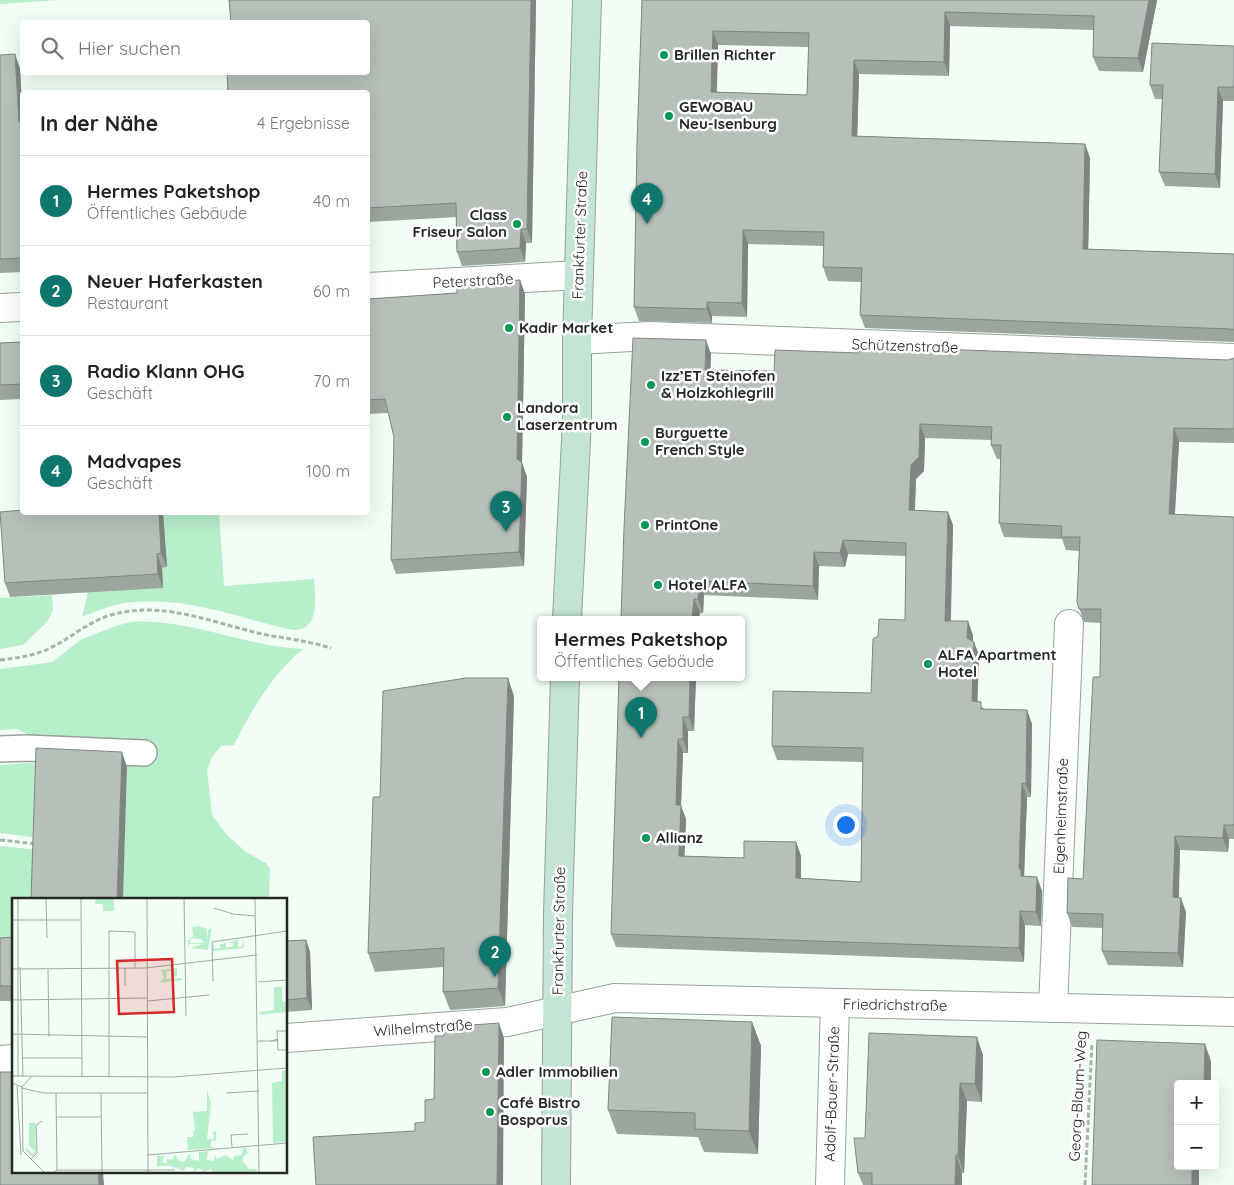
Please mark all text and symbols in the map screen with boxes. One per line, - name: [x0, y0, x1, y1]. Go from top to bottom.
- search box: [20, 20, 370, 75]
- icon: search: [38, 34, 66, 62]
- text: Hier suchen: [78, 36, 181, 60]
- place label: Brillen Richter: [674, 45, 776, 64]
- marker: Brillen Richter: [658, 49, 670, 61]
- place label: GEWOBAU Neu-Isenburg: [679, 97, 777, 133]
- text: In der Nähe: [40, 110, 158, 136]
- marker: GEWOBAU Neu-Isenburg: [663, 110, 675, 122]
- text: 4 Ergebnisse: [257, 113, 350, 133]
- street label: Frankfurter Straße: [568, 170, 591, 300]
- text: Hermes Paketshop: [87, 179, 260, 203]
- pin: 4: [631, 183, 663, 224]
- text: 1: [53, 191, 59, 211]
- text: 40 m: [313, 191, 350, 211]
- text: Öffentliches Gebäude: [87, 203, 247, 223]
- place label: Class Friseur Salon: [412, 205, 507, 241]
- marker: Class Friseur Salon: [511, 218, 523, 230]
- text: Neuer Haferkasten: [87, 269, 263, 293]
- street label: Peterstraße: [432, 269, 514, 292]
- text: 2: [51, 281, 61, 301]
- text: 60 m: [313, 281, 350, 301]
- text: Restaurant: [87, 293, 169, 313]
- place label: Kadir Market: [519, 318, 613, 337]
- marker: Kadir Market: [503, 322, 515, 334]
- street label: Schützenstraße: [851, 334, 959, 357]
- text: Radio Klann OHG: [87, 359, 244, 383]
- place label: Izz’ET Steinofen & Holzkohlegrill: [661, 366, 776, 402]
- text: 3: [52, 371, 60, 391]
- text: 70 m: [313, 371, 350, 391]
- marker: Izz’ET Steinofen & Holzkohlegrill: [645, 379, 657, 391]
- text: Geschäft: [87, 383, 153, 403]
- place label: Landora Laserzentrum: [517, 398, 618, 434]
- marker: Landora Laserzentrum: [501, 411, 513, 423]
- place label: Burguette French Style: [655, 423, 745, 459]
- marker: Burguette French Style: [639, 436, 651, 448]
- text: Madvapes: [87, 449, 181, 473]
- text: 4: [51, 461, 61, 481]
- text: 100 m: [306, 461, 350, 481]
- text: Geschäft: [87, 473, 153, 493]
- pin: 3: [490, 491, 522, 532]
- place label: PrintOne: [655, 515, 718, 534]
- marker: PrintOne: [639, 519, 651, 531]
- place label: Hotel ALFA: [668, 575, 747, 594]
- marker: Hotel ALFA: [652, 579, 664, 591]
- popup: [537, 616, 745, 681]
- text: Hermes Paketshop: [554, 627, 728, 651]
- place label: ALFA Apartment Hotel: [938, 645, 1057, 681]
- text: Öffentliches Gebäude: [554, 651, 714, 671]
- marker: ALFA Apartment Hotel: [922, 658, 934, 670]
- pin: 1: [625, 697, 657, 738]
- street label: Eigenheimstraße: [1049, 758, 1072, 874]
- your location: [833, 812, 859, 838]
- place label: Allianz: [656, 828, 703, 847]
- marker: Allianz: [640, 832, 652, 844]
- street label: Frankfurter Straße: [548, 867, 569, 995]
- inset map: [12, 898, 288, 1172]
- pin: 2: [479, 936, 511, 977]
- street label: Friedrichstraße: [843, 994, 947, 1015]
- street label: Wilhelmstraße: [373, 1015, 473, 1040]
- street label: Adolf-Bauer-Straße: [820, 1026, 843, 1162]
- street label: Georg-Blaum-Weg: [1065, 1030, 1090, 1162]
- place label: Adler Immobilien: [496, 1062, 618, 1081]
- marker: Adler Immobilien: [480, 1066, 492, 1078]
- map controls: [1174, 1080, 1219, 1170]
- button: +: [1174, 1080, 1219, 1125]
- place label: Café Bistro Bosporus: [500, 1093, 580, 1129]
- marker: Café Bistro Bosporus: [484, 1106, 496, 1118]
- button: −: [1174, 1125, 1219, 1170]

